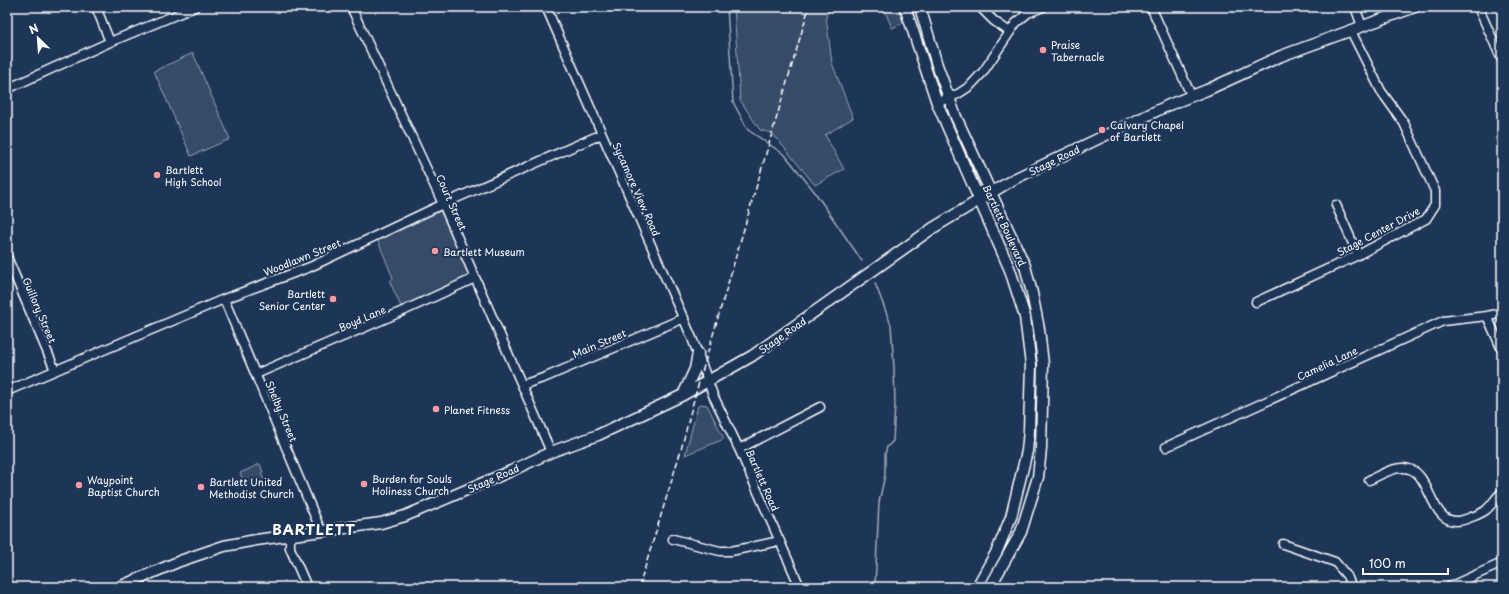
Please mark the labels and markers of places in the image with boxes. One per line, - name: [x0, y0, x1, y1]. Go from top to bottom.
- place label: Praise Tabernacle: [1051, 37, 1105, 64]
- marker: Praise Tabernacle: [1038, 45, 1048, 55]
- place label: Calvary Chapel of Bartlett: [1110, 117, 1184, 144]
- marker: Calvary Chapel of Bartlett: [1097, 125, 1107, 135]
- place label: Bartlett High School: [165, 162, 222, 189]
- marker: Bartlett High School: [152, 170, 162, 180]
- place label: Bartlett Museum: [443, 244, 525, 259]
- marker: Bartlett Museum: [430, 246, 440, 256]
- place label: Bartlett Senior Center: [259, 286, 325, 313]
- marker: Bartlett Senior Center: [328, 294, 338, 304]
- place label: Planet Fitness: [444, 402, 510, 417]
- marker: Planet Fitness: [431, 404, 441, 414]
- place label: Burden for Souls Holiness Church: [372, 471, 452, 498]
- place label: Waypoint Baptist Church: [87, 472, 160, 499]
- place label: Bartlett United Methodist Church: [209, 474, 294, 501]
- marker: Burden for Souls Holiness Church: [359, 479, 369, 489]
- marker: Waypoint Baptist Church: [74, 480, 84, 490]
- marker: Bartlett United Methodist Church: [196, 482, 206, 492]

